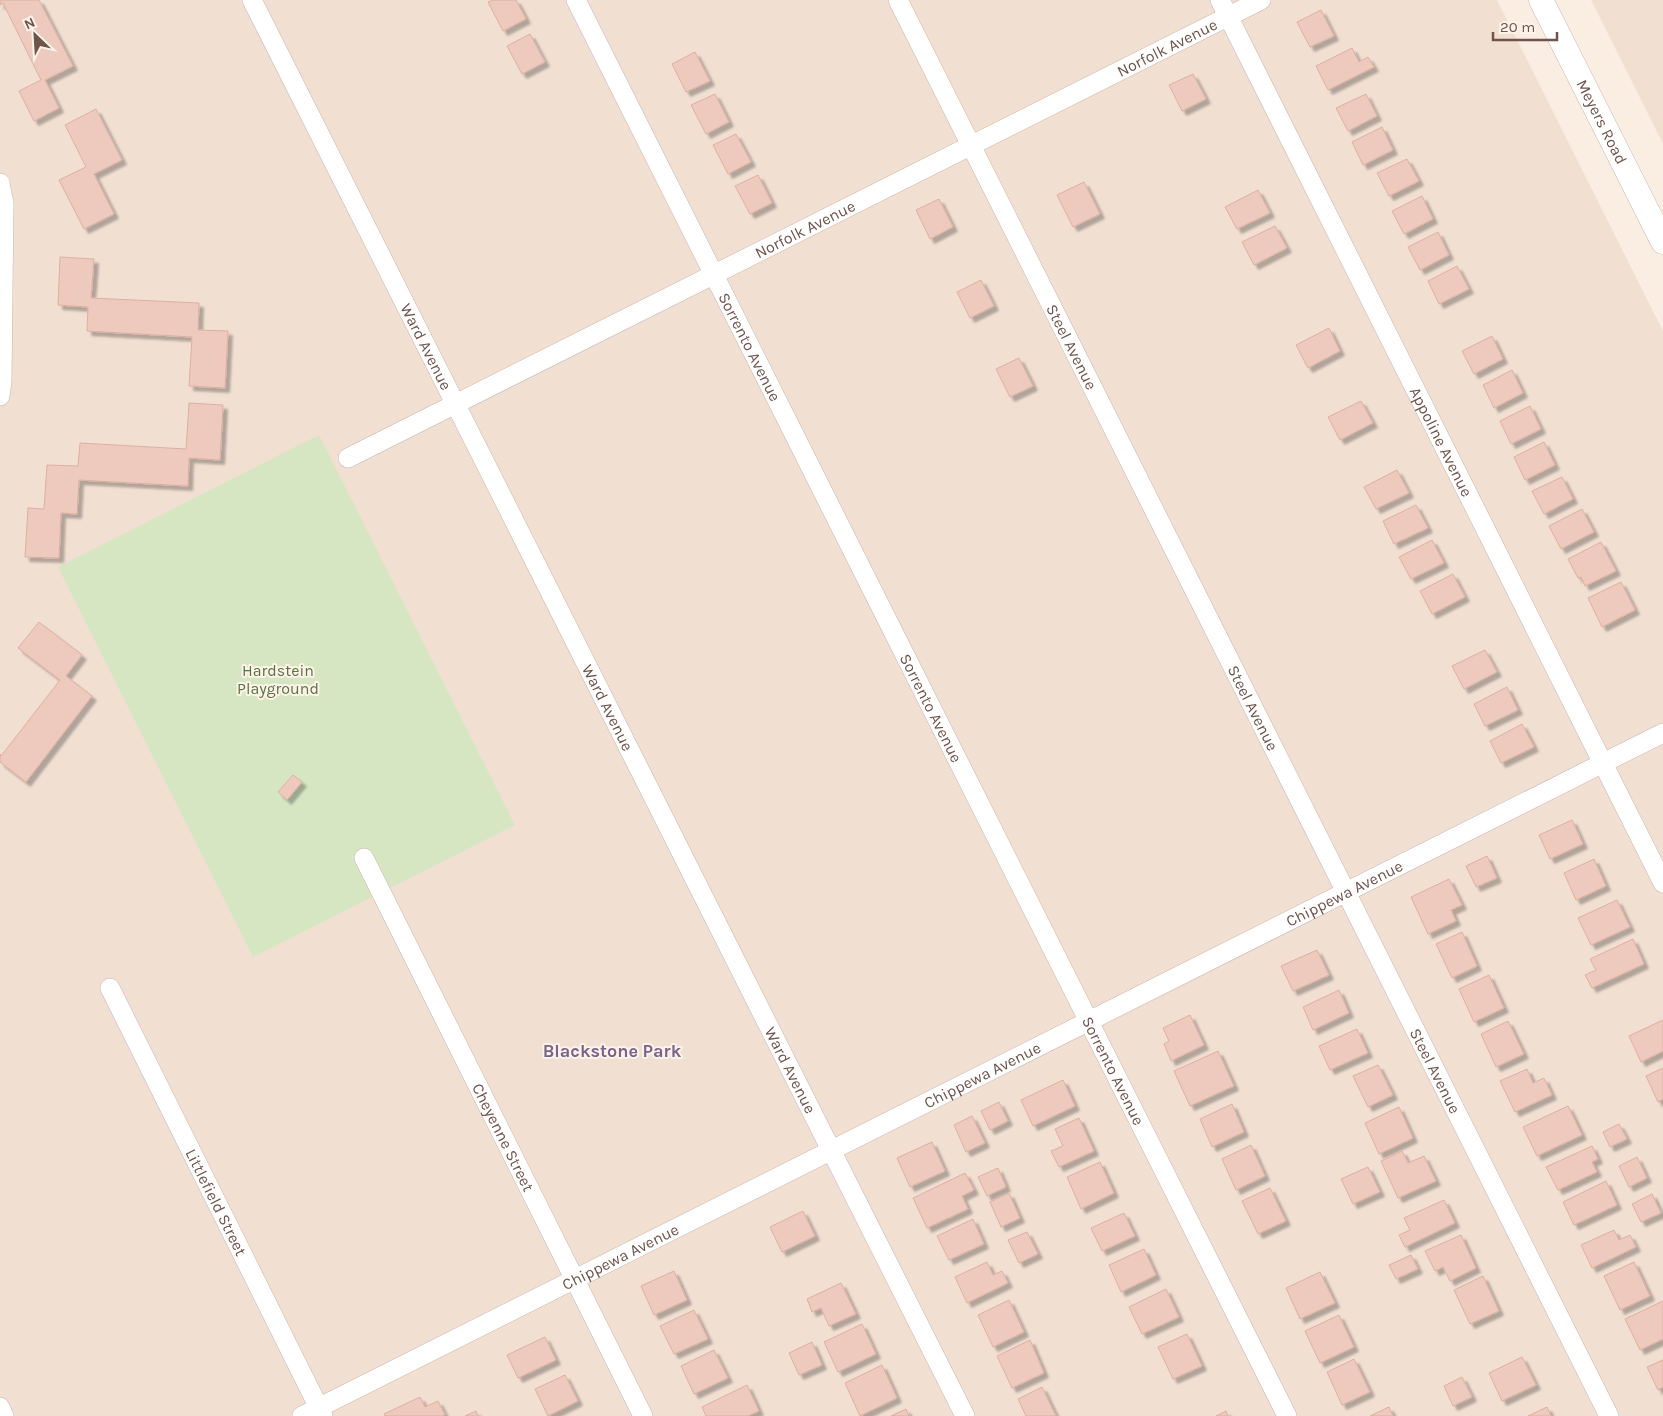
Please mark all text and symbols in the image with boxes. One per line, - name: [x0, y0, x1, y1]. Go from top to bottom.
- north arrow: [10, 10, 60, 60]
- scale bar: [1493, 10, 1557, 42]
- text: N: [22, 14, 38, 33]
- street label: Norfolk Avenue: [1114, 15, 1220, 81]
- text: 20 m: [1500, 18, 1535, 36]
- street label: Meyers Road: [1573, 76, 1631, 167]
- street label: Norfolk Avenue: [752, 196, 858, 262]
- street label: Sorrento Avenue: [714, 289, 785, 404]
- street label: Ward Avenue: [396, 300, 456, 393]
- street label: Steel Avenue: [1042, 301, 1101, 393]
- street label: Appoline Avenue: [1406, 384, 1477, 500]
- street label: Sorrento Avenue: [896, 650, 966, 766]
- park label: Hardstein Playground: [237, 661, 319, 698]
- street label: Ward Avenue: [578, 661, 637, 754]
- street label: Steel Avenue: [1224, 662, 1282, 754]
- street label: Chippewa Avenue: [1283, 856, 1406, 931]
- street label: Sorrento Avenue: [1078, 1013, 1148, 1128]
- street label: Ward Avenue: [761, 1024, 820, 1117]
- street label: Steel Avenue: [1406, 1025, 1465, 1117]
- street label: Chippewa Avenue: [921, 1038, 1044, 1112]
- district label: Blackstone Park: [543, 1040, 682, 1062]
- street label: Cheyenne Street: [468, 1080, 538, 1195]
- street label: Littlefield Street: [181, 1145, 251, 1259]
- street label: Chippewa Avenue: [559, 1220, 682, 1294]

